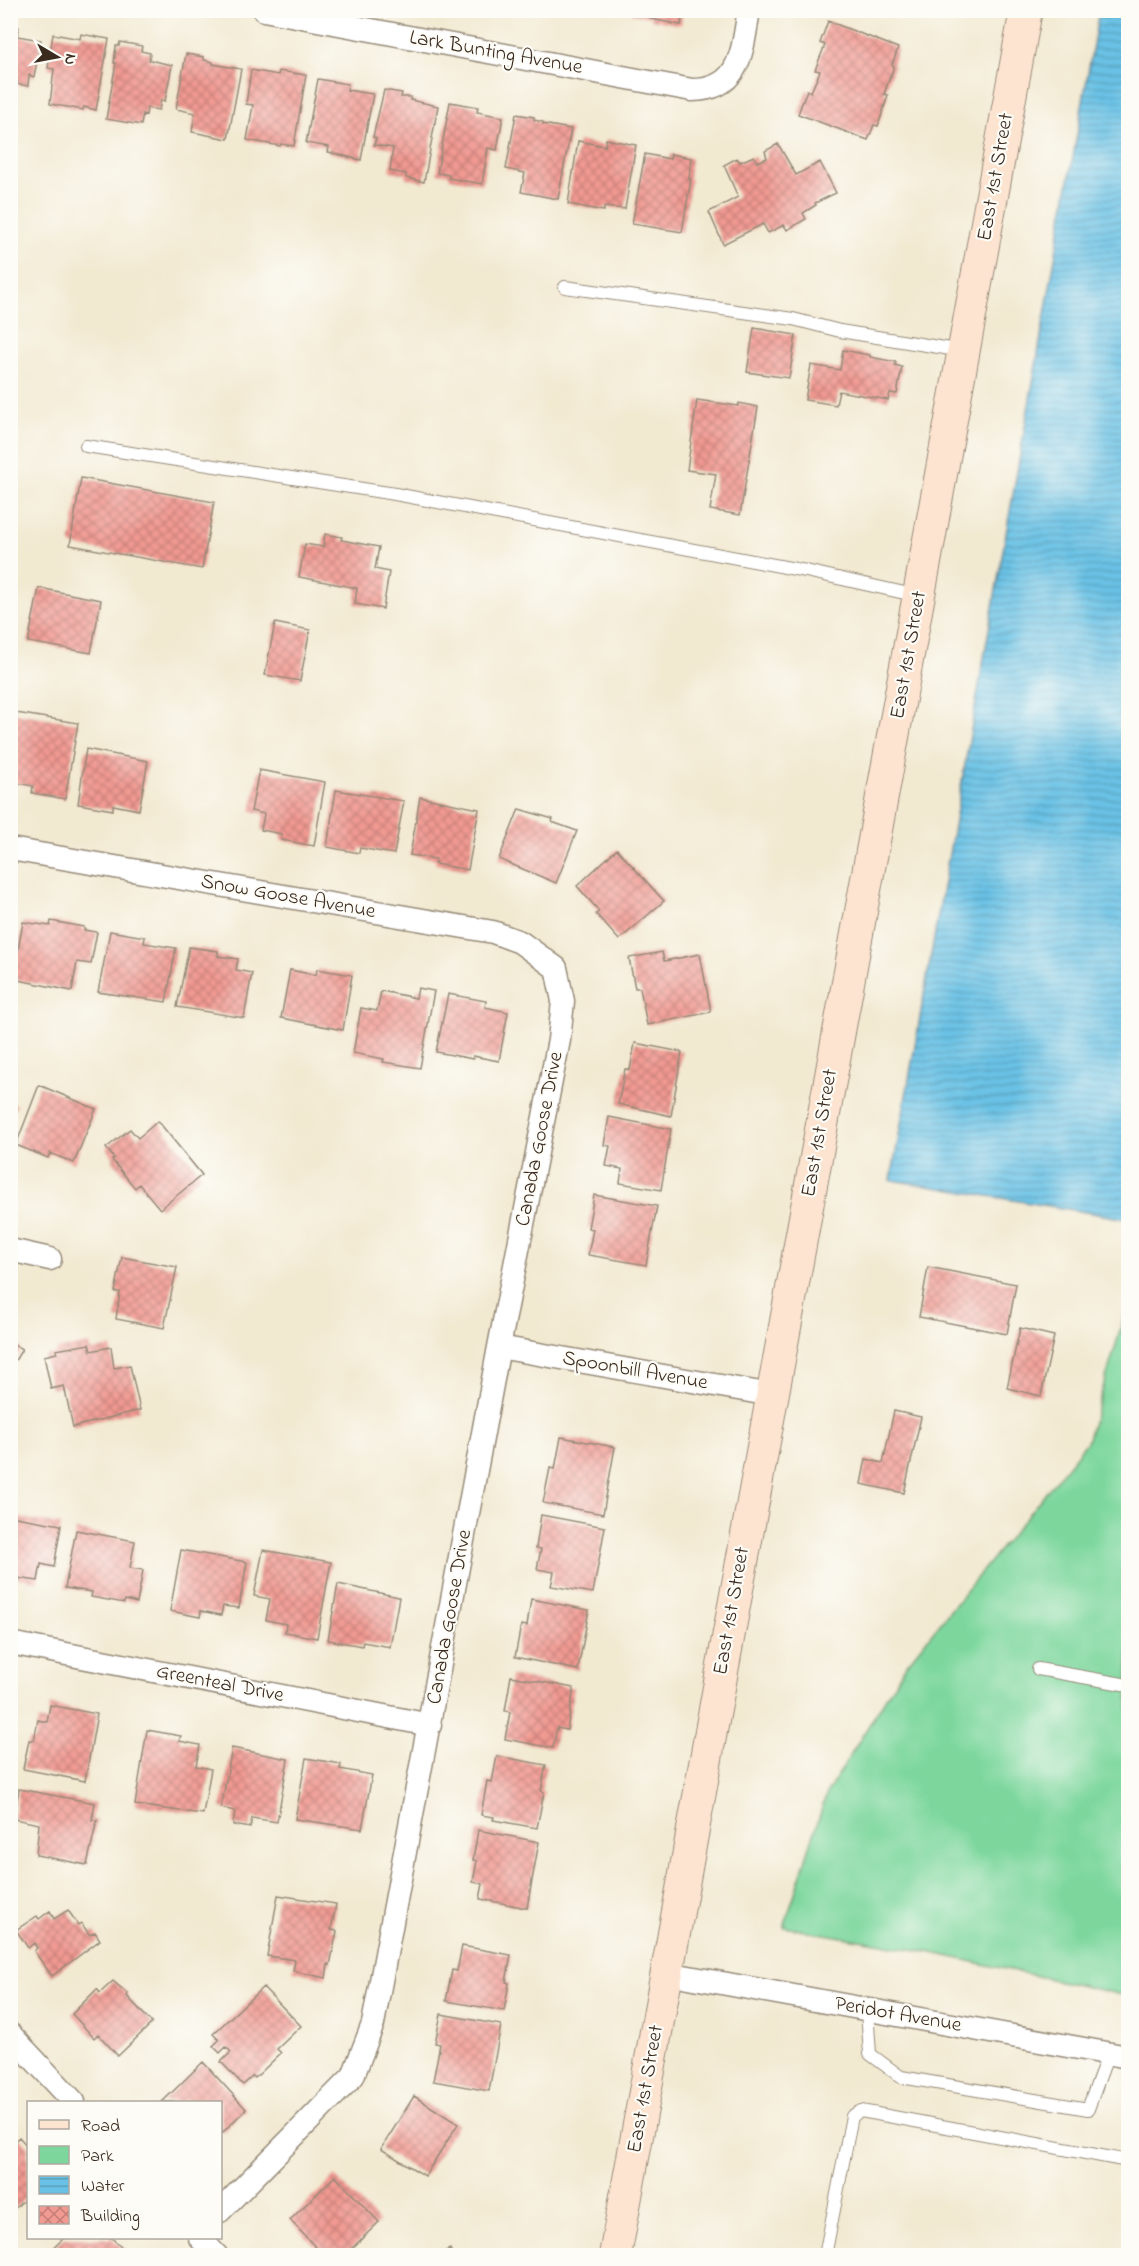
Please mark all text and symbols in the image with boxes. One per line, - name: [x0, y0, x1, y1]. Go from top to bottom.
- street label: Lark Bunting Avenue: [407, 23, 585, 85]
- north arrow: [27, 27, 87, 87]
- text: N: [57, 52, 83, 67]
- street label: East 1st Street: [970, 111, 1022, 243]
- street label: East 1st Street: [883, 589, 935, 721]
- street label: Snow Goose Avenue: [198, 867, 378, 927]
- street label: Canada Goose Drive: [508, 1049, 572, 1229]
- street label: East 1st Street: [794, 1067, 846, 1199]
- street label: Spoonbill Avenue: [560, 1343, 711, 1399]
- street label: Canada Goose Drive: [420, 1527, 480, 1707]
- street label: East 1st Street: [706, 1545, 758, 1677]
- street label: Greenteal Drive: [154, 1657, 287, 1711]
- street label: Peridot Avenue: [832, 1989, 964, 2041]
- street label: East 1st Street: [620, 2023, 672, 2155]
- legend: [27, 2101, 222, 2239]
- text: Road: [81, 2114, 120, 2140]
- text: Park: [81, 2144, 114, 2170]
- text: Water: [81, 2174, 125, 2200]
- text: Building: [80, 2204, 140, 2231]

